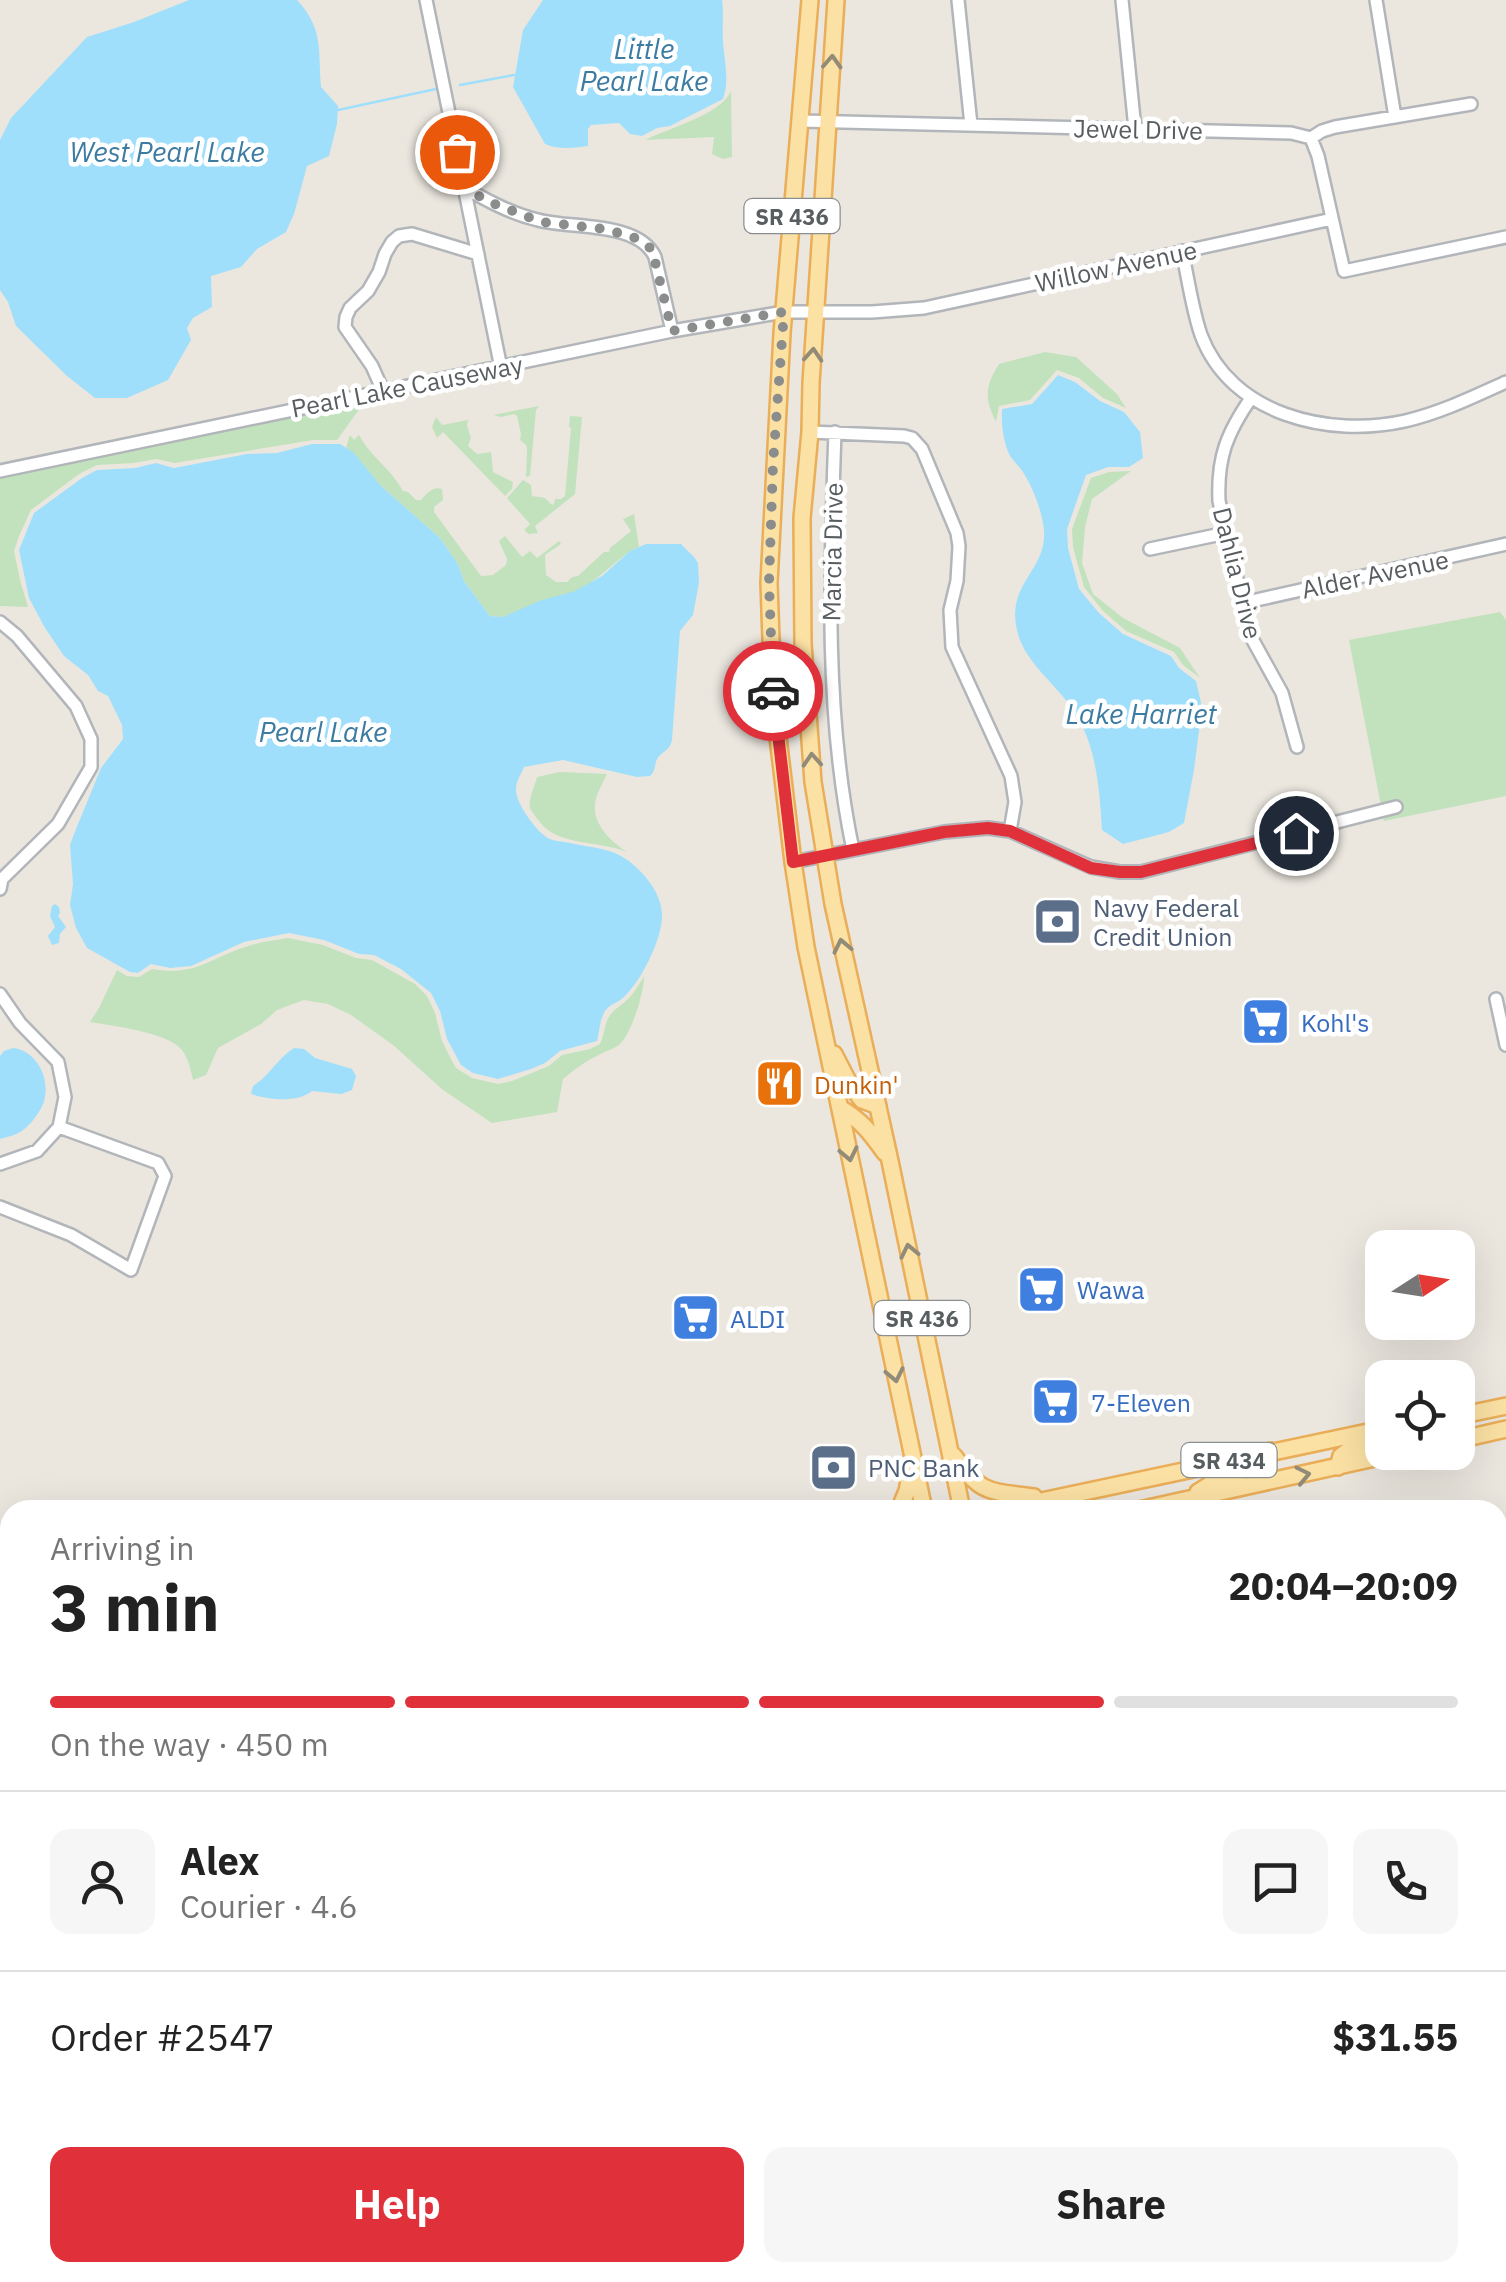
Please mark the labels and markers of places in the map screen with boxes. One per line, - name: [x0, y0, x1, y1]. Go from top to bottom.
- pin: [415, 110, 500, 195]
- pin: [1254, 791, 1339, 876]
- place label: Navy Federal Credit Union: [1093, 891, 1239, 953]
- bank icon: Navy Federal Credit Union: [1032, 895, 1084, 947]
- supermarket icon: Kohl's: [1240, 996, 1292, 1048]
- place label: Kohl's: [1301, 1006, 1369, 1039]
- restaurant icon: Dunkin': [753, 1058, 805, 1110]
- place label: Dunkin': [814, 1068, 898, 1101]
- supermarket icon: Wawa: [1016, 1263, 1068, 1315]
- place label: Wawa: [1077, 1273, 1145, 1306]
- supermarket icon: ALDI: [669, 1292, 721, 1344]
- place label: ALDI: [730, 1302, 785, 1335]
- supermarket icon: 7-Eleven: [1030, 1376, 1082, 1428]
- place label: 7-Eleven: [1091, 1386, 1191, 1419]
- bank icon: PNC Bank: [807, 1441, 859, 1493]
- place label: PNC Bank: [868, 1451, 979, 1484]

